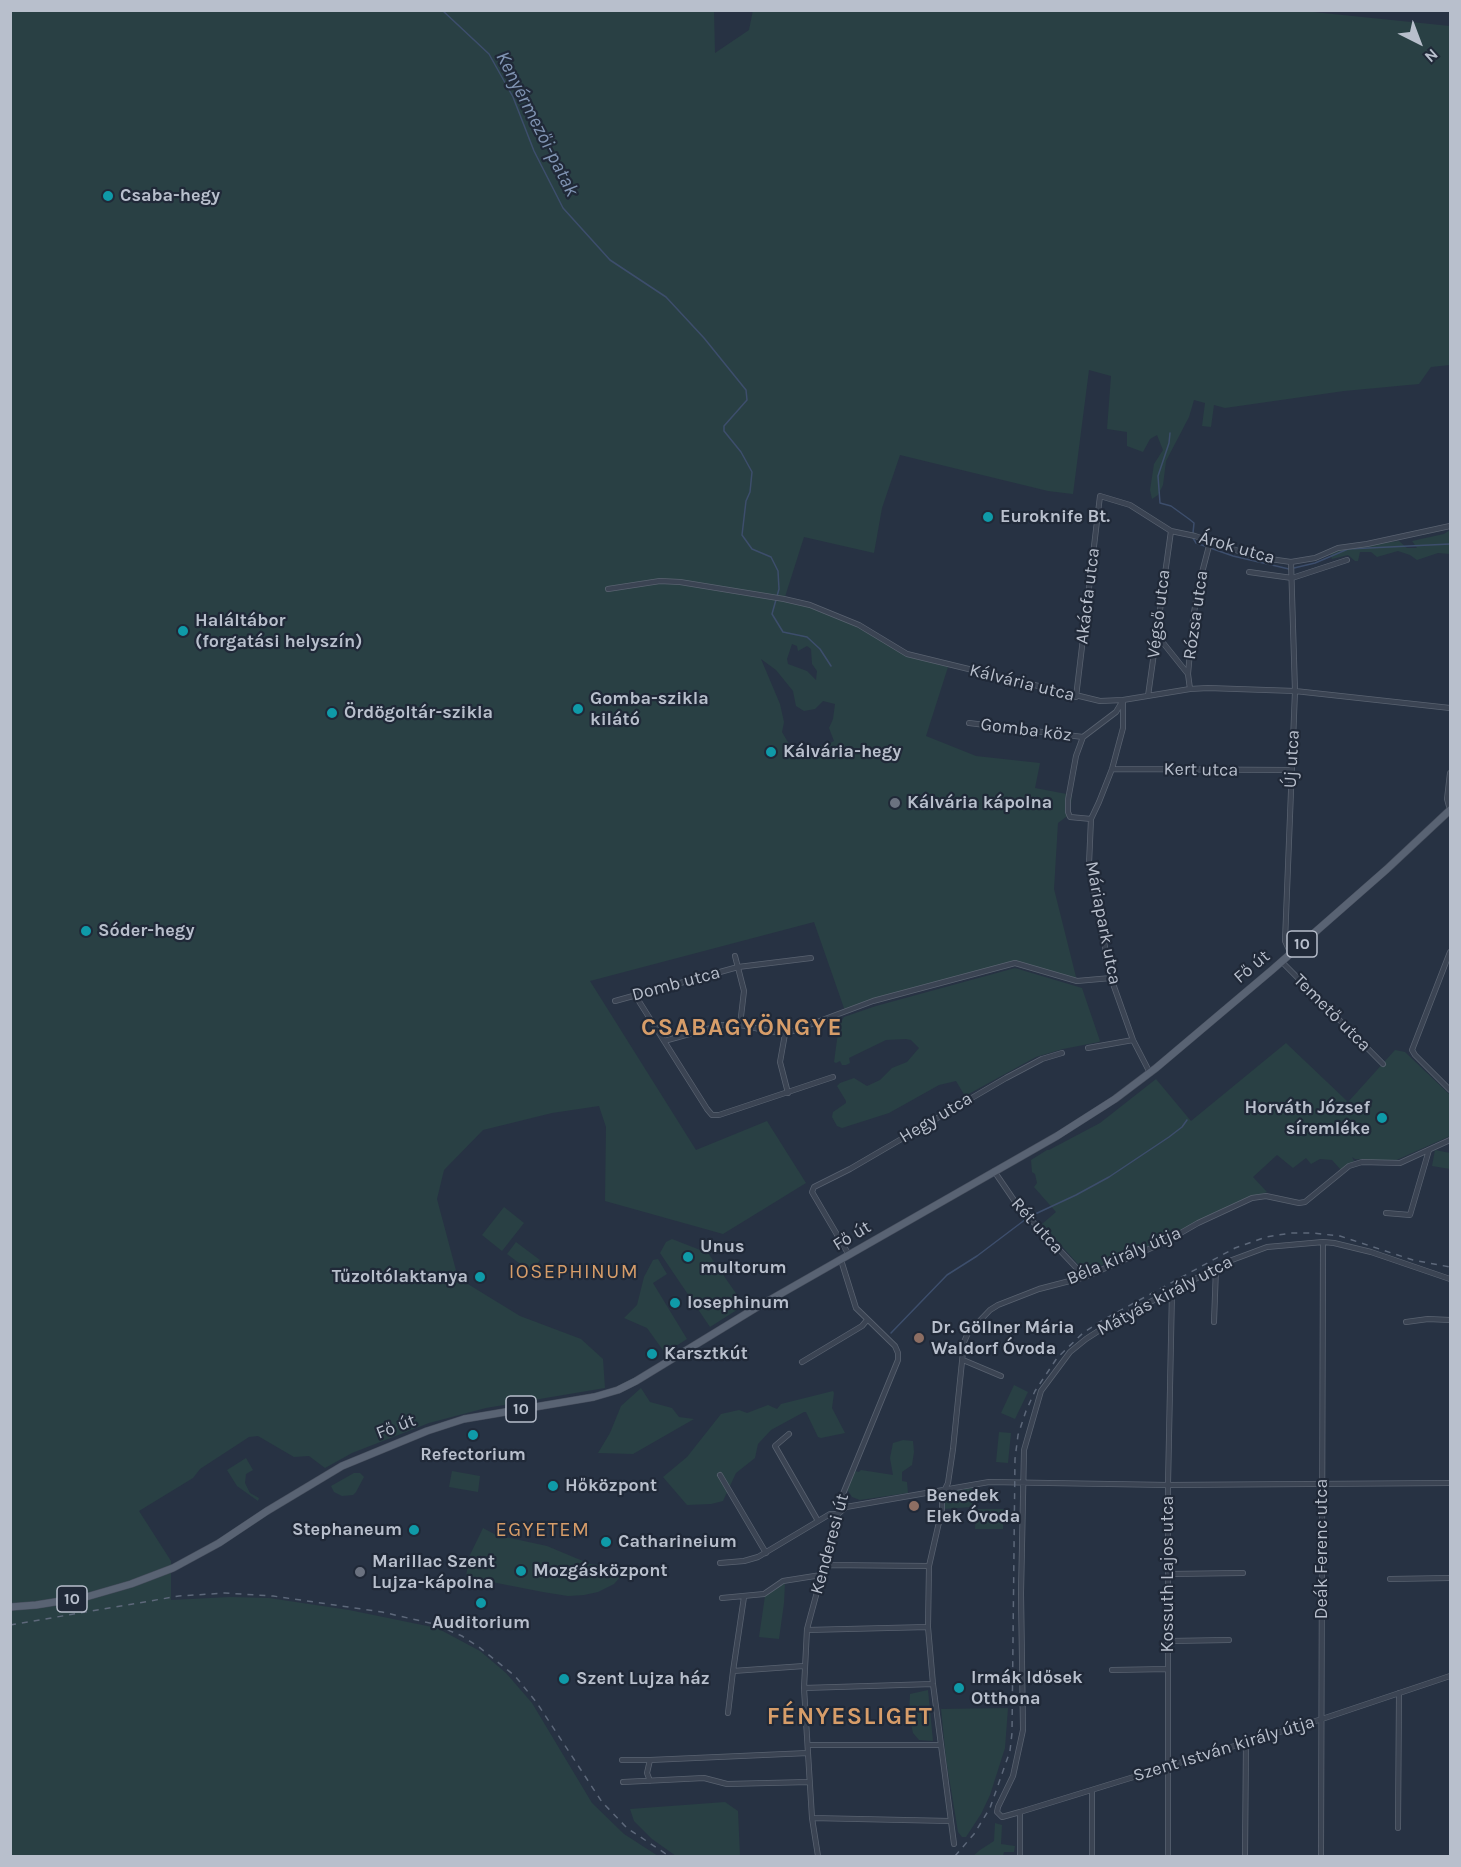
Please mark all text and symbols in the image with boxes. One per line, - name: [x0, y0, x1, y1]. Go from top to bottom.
- north arrow: [1389, 12, 1449, 72]
- text: N: [1421, 45, 1442, 67]
- water label: Kenyérmezői-patak: [490, 47, 584, 201]
- place label: Csaba-hegy: [120, 185, 220, 207]
- marker: Csaba-hegy: [101, 189, 115, 203]
- place label: Euroknife Bt.: [1000, 506, 1110, 528]
- marker: Euroknife Bt.: [981, 510, 995, 524]
- street label: Árok utca: [1197, 527, 1277, 569]
- street label: Akácfa utca: [1071, 547, 1105, 645]
- street label: Végső utca: [1143, 568, 1175, 660]
- street label: Rózsa utca: [1179, 569, 1213, 661]
- place label: Haláltábor (forgatási helyszín): [195, 610, 363, 652]
- marker: Haláltábor (forgatási helyszín): [176, 624, 190, 638]
- street label: Kálvária utca: [967, 659, 1077, 707]
- place label: Gomba-szikla kilátó: [590, 688, 709, 730]
- place label: Ördögoltár-szikla: [344, 702, 493, 724]
- marker: Gomba-szikla kilátó: [571, 702, 585, 716]
- marker: Ördögoltár-szikla: [325, 706, 339, 720]
- street label: Gomba köz: [979, 714, 1073, 746]
- street label: Új utca: [1280, 729, 1304, 789]
- place label: Kálvária-hegy: [783, 741, 901, 763]
- marker: Kálvária-hegy: [764, 745, 778, 759]
- street label: Kert utca: [1164, 759, 1238, 781]
- place label: Kálvária kápolna: [907, 792, 1052, 814]
- marker: Kálvária kápolna: [888, 796, 902, 810]
- street label: Máriapark utca: [1080, 860, 1126, 986]
- place label: Sóder-hegy: [98, 920, 194, 942]
- marker: Sóder-hegy: [79, 924, 93, 938]
- road number: 10: [1287, 931, 1317, 957]
- street label: Fő út: [1229, 946, 1275, 988]
- street label: Domb utca: [630, 962, 722, 1006]
- street label: Temető utca: [1289, 970, 1375, 1056]
- district label: CSABAGYÖNGYE: [641, 1014, 843, 1042]
- street label: Hegy utca: [896, 1088, 976, 1148]
- place label: Horváth József síremléke: [1245, 1097, 1370, 1140]
- marker: Horváth József síremléke: [1375, 1111, 1389, 1125]
- street label: Rét utca: [1006, 1193, 1068, 1259]
- street label: Fő út: [829, 1216, 875, 1256]
- street label: Béla király útja: [1063, 1222, 1185, 1290]
- place label: Unus multorum: [700, 1236, 787, 1278]
- marker: Unus multorum: [681, 1250, 695, 1264]
- street label: Mátyás király utca: [1094, 1251, 1236, 1341]
- district label: IOSEPHINUM: [509, 1260, 639, 1284]
- place label: Tűzoltólaktanya: [332, 1266, 468, 1288]
- marker: Tűzoltólaktanya: [473, 1270, 487, 1284]
- place label: Iosephinum: [687, 1292, 789, 1314]
- marker: Iosephinum: [668, 1296, 682, 1310]
- place label: Dr. Göllner Mária Waldorf Óvoda: [931, 1317, 1074, 1360]
- marker: Dr. Göllner Mária Waldorf Óvoda: [912, 1331, 926, 1345]
- place label: Karsztkút: [664, 1343, 748, 1365]
- marker: Karsztkút: [645, 1347, 659, 1361]
- road number: 10: [506, 1396, 536, 1422]
- street label: Fő út: [373, 1410, 419, 1444]
- marker: Refectorium: [466, 1428, 480, 1442]
- place label: Refectorium: [420, 1444, 526, 1466]
- place label: Hőközpont: [565, 1475, 657, 1497]
- marker: Hőközpont: [546, 1479, 560, 1493]
- street label: Deák Ferenc utca: [1311, 1479, 1333, 1619]
- place label: Benedek Elek Óvoda: [926, 1485, 1020, 1528]
- street label: Kenderesi út: [806, 1491, 854, 1597]
- street label: Kossuth Lajos utca: [1157, 1496, 1179, 1652]
- marker: Benedek Elek Óvoda: [907, 1499, 921, 1513]
- district label: EGYETEM: [495, 1518, 591, 1542]
- place label: Stephaneum: [292, 1519, 402, 1541]
- marker: Stephaneum: [407, 1523, 421, 1537]
- place label: Catharineium: [618, 1531, 737, 1553]
- marker: Catharineium: [599, 1535, 613, 1549]
- place label: Marillac Szent Lujza-kápolna: [372, 1551, 495, 1594]
- place label: Mozgásközpont: [533, 1560, 668, 1582]
- marker: Mozgásközpont: [514, 1564, 528, 1578]
- marker: Marillac Szent Lujza-kápolna: [353, 1565, 367, 1579]
- road number: 10: [57, 1586, 87, 1612]
- marker: Auditorium: [474, 1596, 488, 1610]
- place label: Auditorium: [432, 1612, 530, 1634]
- place label: Irmák Idősek Otthona: [971, 1667, 1083, 1710]
- place label: Szent Lujza ház: [576, 1668, 710, 1690]
- marker: Szent Lujza ház: [557, 1672, 571, 1686]
- marker: Irmák Idősek Otthona: [952, 1681, 966, 1695]
- district label: FÉNYESLIGET: [767, 1703, 933, 1731]
- street label: Szent István király útja: [1131, 1711, 1317, 1787]

